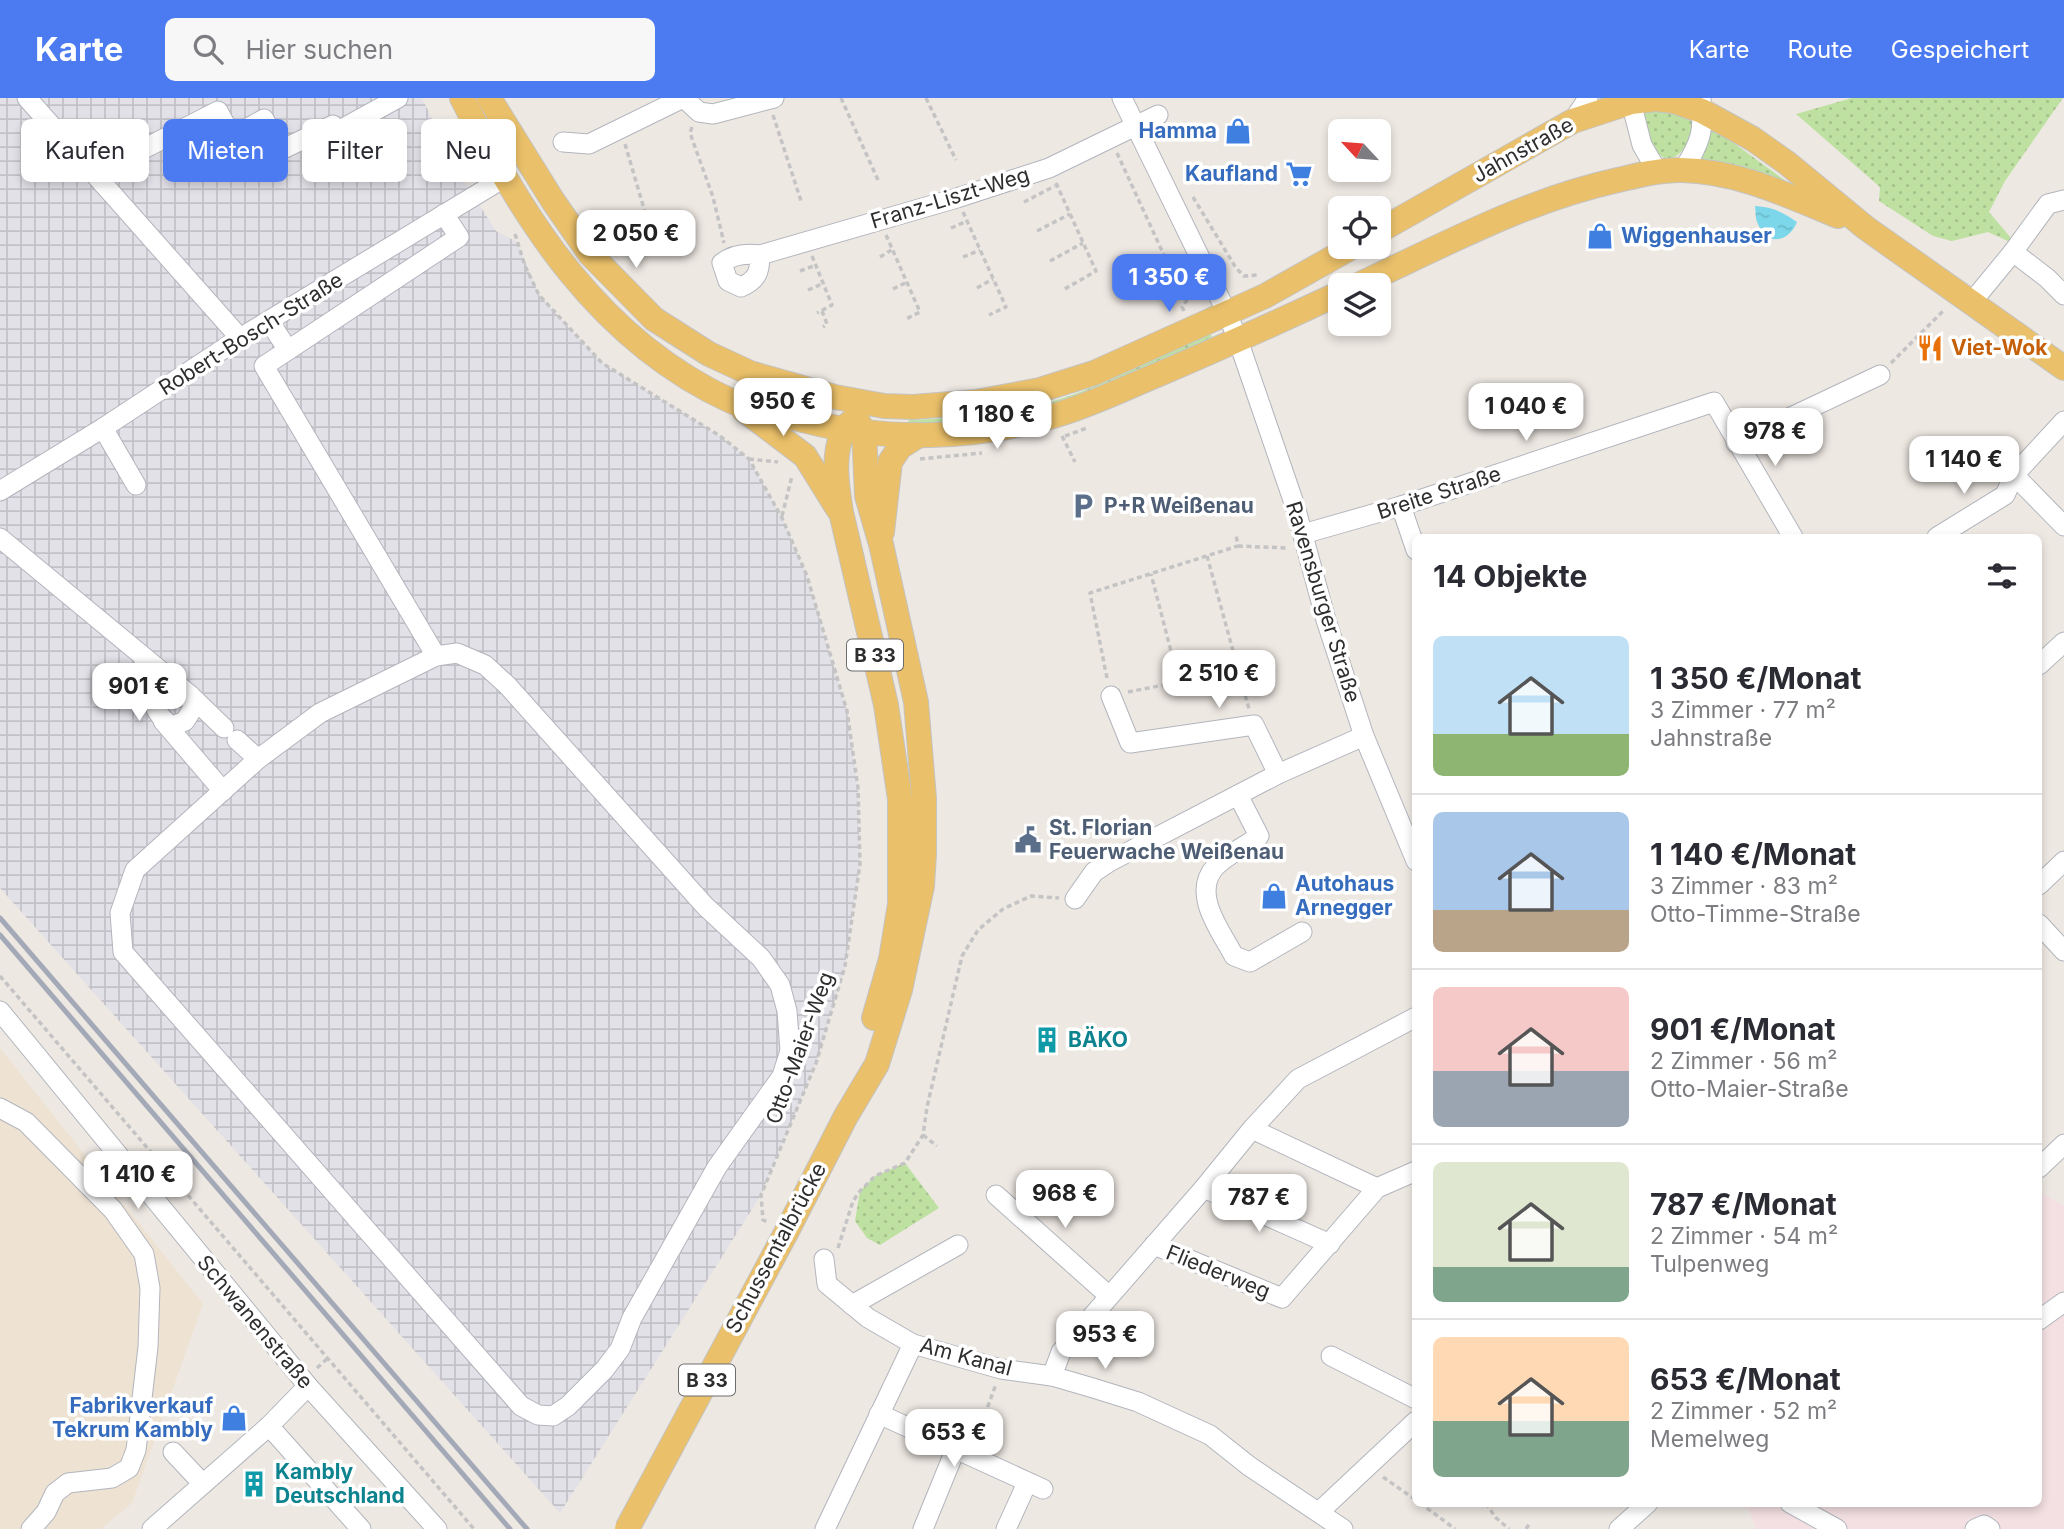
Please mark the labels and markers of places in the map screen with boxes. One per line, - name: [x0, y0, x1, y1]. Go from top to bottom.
- shop icon: Hamma: [1223, 116, 1253, 146]
- place label: Hamma: [1139, 118, 1217, 143]
- supermarket icon: Kaufland: [1284, 159, 1314, 189]
- place label: Kaufland: [1185, 161, 1278, 186]
- pin: 2 050 €: [571, 211, 701, 270]
- shop icon: Wiggenhauser: [1585, 221, 1615, 251]
- place label: Wiggenhauser: [1621, 223, 1772, 248]
- pin: 1 350 €: [1104, 254, 1234, 314]
- restaurant icon: Viet-Wok: [1915, 333, 1945, 363]
- place label: Viet-Wok: [1951, 335, 2048, 360]
- pin: 950 €: [734, 378, 832, 438]
- pin: 1 040 €: [1461, 384, 1591, 443]
- pin: 1 180 €: [932, 392, 1062, 451]
- pin: 978 €: [1726, 408, 1824, 468]
- pin: 1 140 €: [1899, 436, 2029, 496]
- parking icon: P+R Weißenau: [1068, 491, 1098, 521]
- place label: P+R Weißenau: [1104, 493, 1254, 518]
- pin: 2 510 €: [1154, 650, 1284, 710]
- pin: 901 €: [90, 664, 188, 723]
- place label: St. Florian Feuerwache Weißenau: [1049, 815, 1284, 864]
- public building icon: St. Florian Feuerwache Weißenau: [1013, 825, 1043, 855]
- place label: Autohaus Arnegger: [1295, 871, 1394, 920]
- shop icon: Autohaus Arnegger: [1259, 881, 1289, 911]
- building icon: BÄKO: [1032, 1025, 1062, 1055]
- place label: BÄKO: [1068, 1026, 1128, 1052]
- pin: 1 410 €: [73, 1152, 203, 1211]
- pin: 968 €: [1016, 1170, 1114, 1230]
- pin: 787 €: [1210, 1174, 1308, 1234]
- pin: 953 €: [1056, 1312, 1154, 1371]
- place label: Fabrikverkauf Tekrum Kambly: [52, 1393, 214, 1442]
- shop icon: Fabrikverkauf Tekrum Kambly: [219, 1403, 249, 1433]
- pin: 653 €: [905, 1410, 1003, 1469]
- place label: Kambly Deutschland: [275, 1459, 405, 1508]
- building icon: Kambly Deutschland: [239, 1469, 269, 1499]

